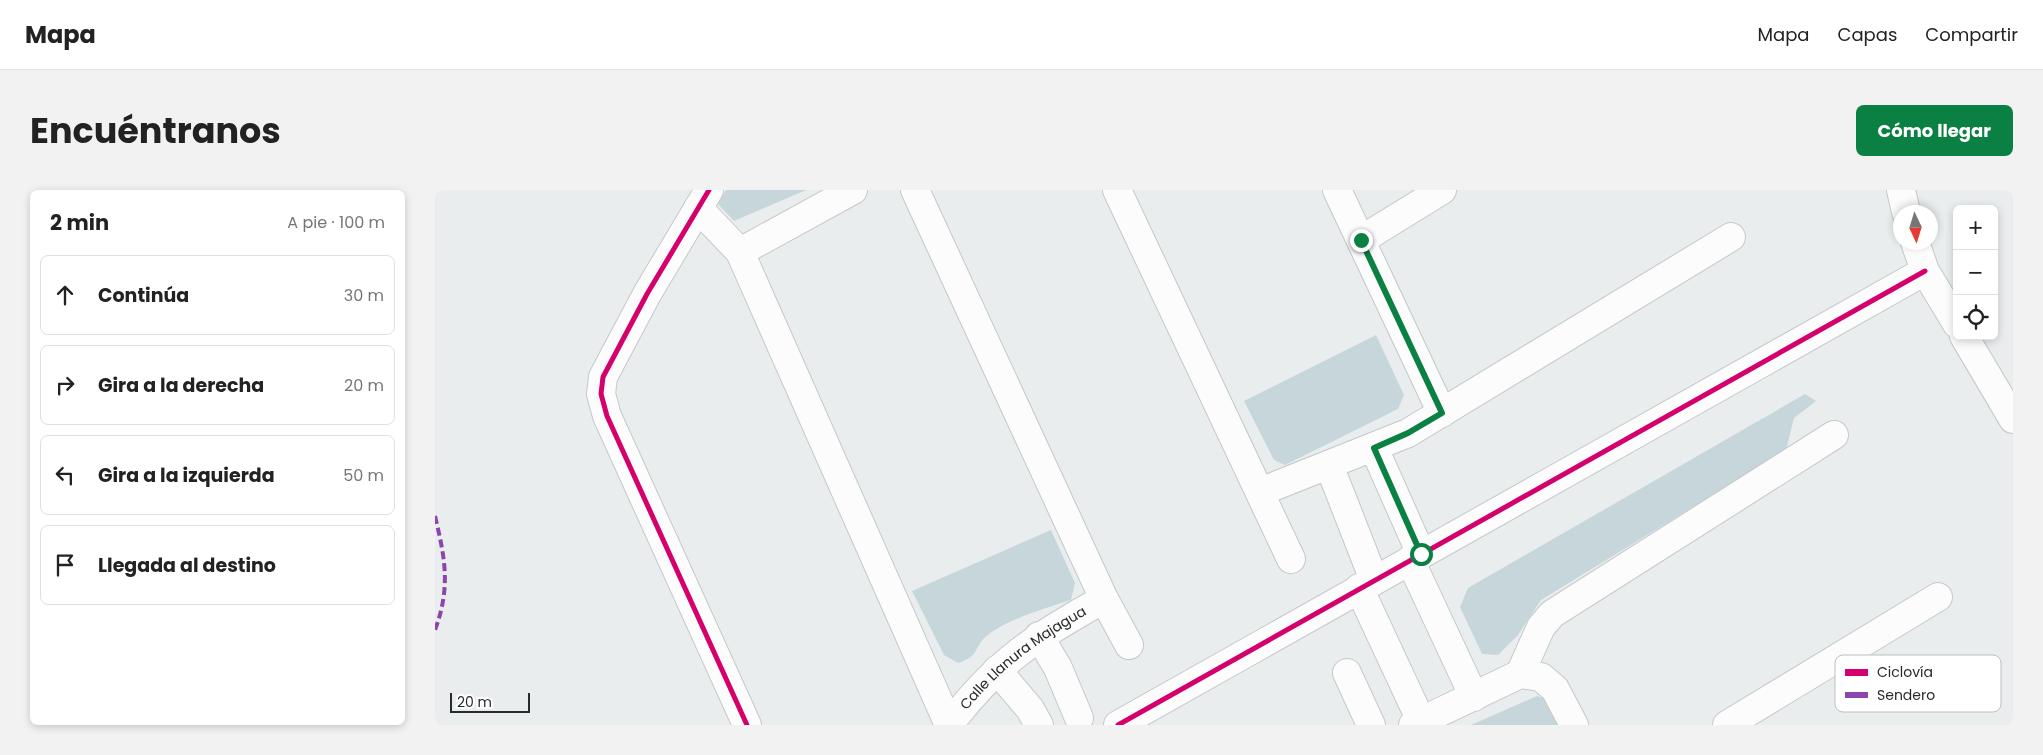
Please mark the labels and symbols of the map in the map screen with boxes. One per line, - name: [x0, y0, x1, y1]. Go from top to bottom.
- north arrow: [1893, 205, 1938, 250]
- route end: [1350, 229, 1373, 252]
- route start: [1410, 543, 1433, 566]
- street label: Calle Llanura Majagua: [955, 601, 1090, 714]
- legend: [1835, 655, 2001, 712]
- text: Ciclovía: [1877, 662, 1933, 682]
- text: Sendero: [1877, 685, 1935, 705]
- scale bar: [450, 690, 530, 713]

